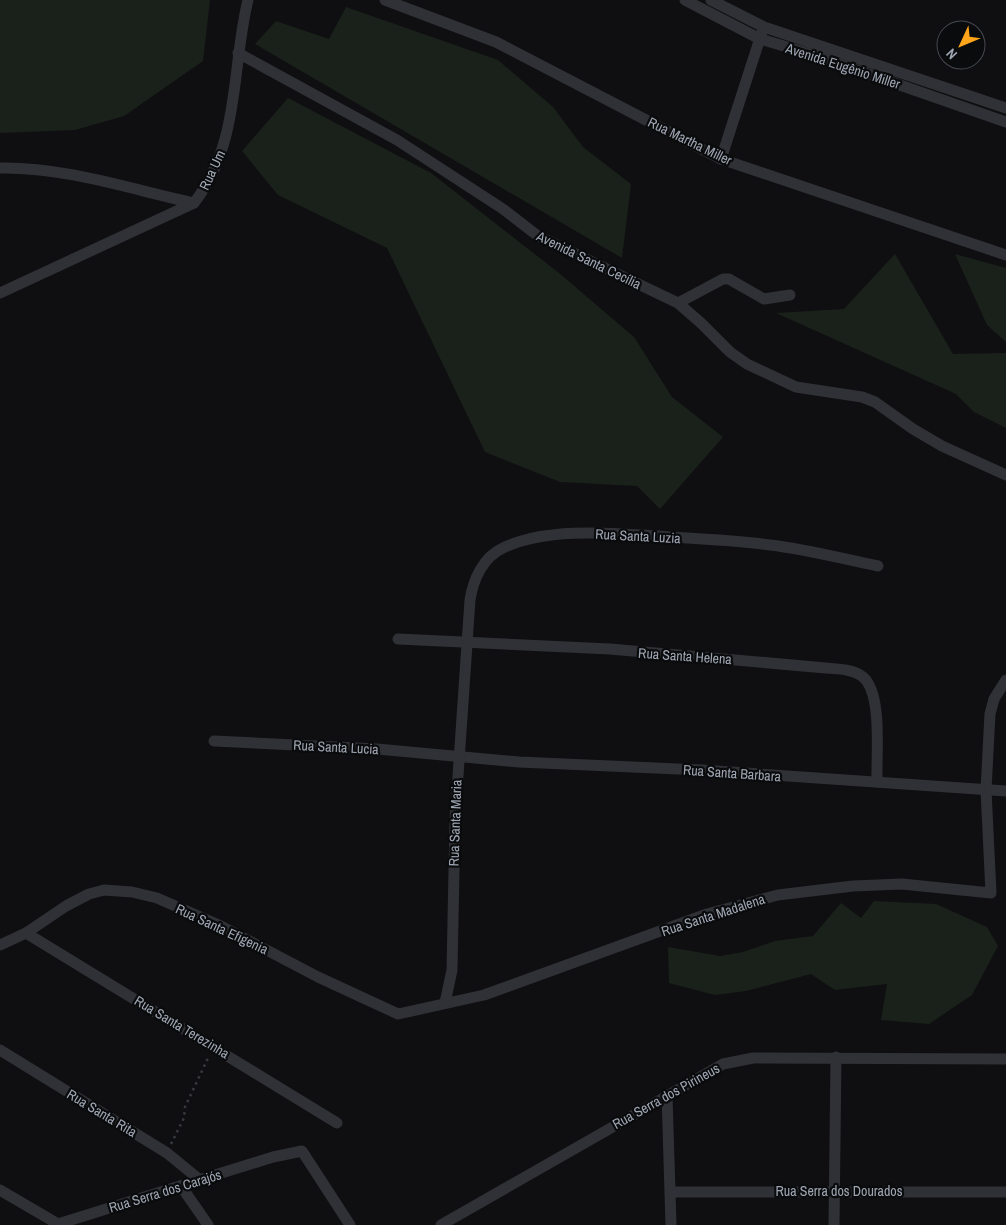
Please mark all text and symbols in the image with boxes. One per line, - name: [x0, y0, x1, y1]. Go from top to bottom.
- north arrow: [936, 20, 986, 70]
- street label: Avenida Eugênio Miller: [783, 39, 903, 93]
- text: N: [942, 45, 961, 63]
- street label: Rua Martha Miller: [645, 113, 735, 169]
- street label: Rua Um: [195, 147, 229, 193]
- street label: Avenida Santa Cecília: [533, 226, 645, 293]
- street label: Rua Santa Luzia: [595, 525, 682, 547]
- street label: Rua Santa Helena: [638, 644, 733, 668]
- street label: Rua Santa Lucia: [293, 736, 380, 758]
- street label: Rua Santa Barbara: [682, 761, 782, 785]
- street label: Rua Santa Maria: [444, 779, 466, 867]
- street label: Rua Santa Madalena: [659, 890, 768, 940]
- street label: Rua Santa Efigenia: [173, 900, 272, 959]
- street label: Rua Santa Terezinha: [131, 992, 233, 1063]
- street label: Rua Serra dos Pirineus: [609, 1059, 723, 1133]
- street label: Rua Santa Rita: [64, 1085, 141, 1141]
- street label: Rua Serra dos Carajós: [107, 1165, 224, 1217]
- street label: Rua Serra dos Dourados: [776, 1182, 903, 1200]

